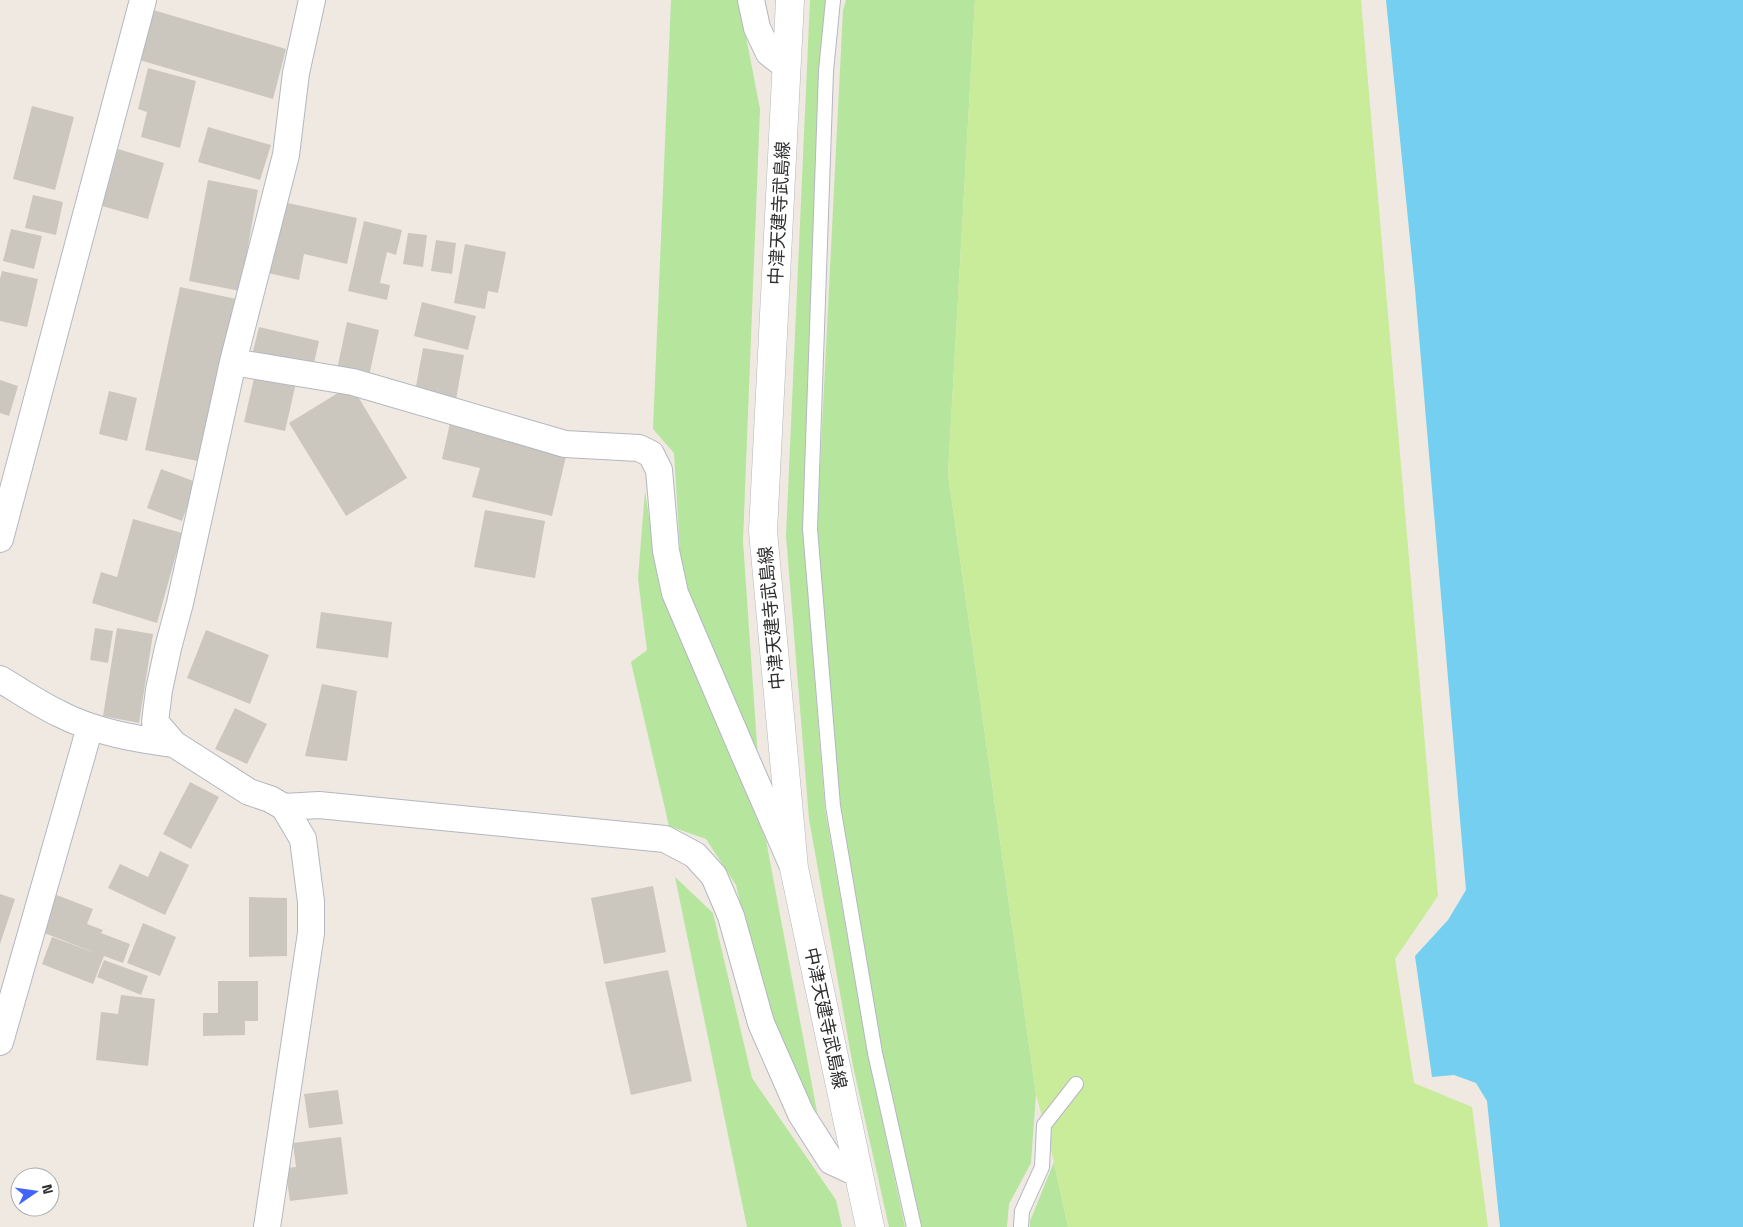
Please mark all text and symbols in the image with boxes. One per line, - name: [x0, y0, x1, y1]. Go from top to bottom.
- street label: 中津天建寺武島線: [762, 140, 796, 286]
- street label: 中津天建寺武島線: [751, 545, 791, 691]
- street label: 中津天建寺武島線: [798, 945, 854, 1091]
- north arrow: [10, 1167, 60, 1217]
- text: N: [37, 1182, 59, 1196]

